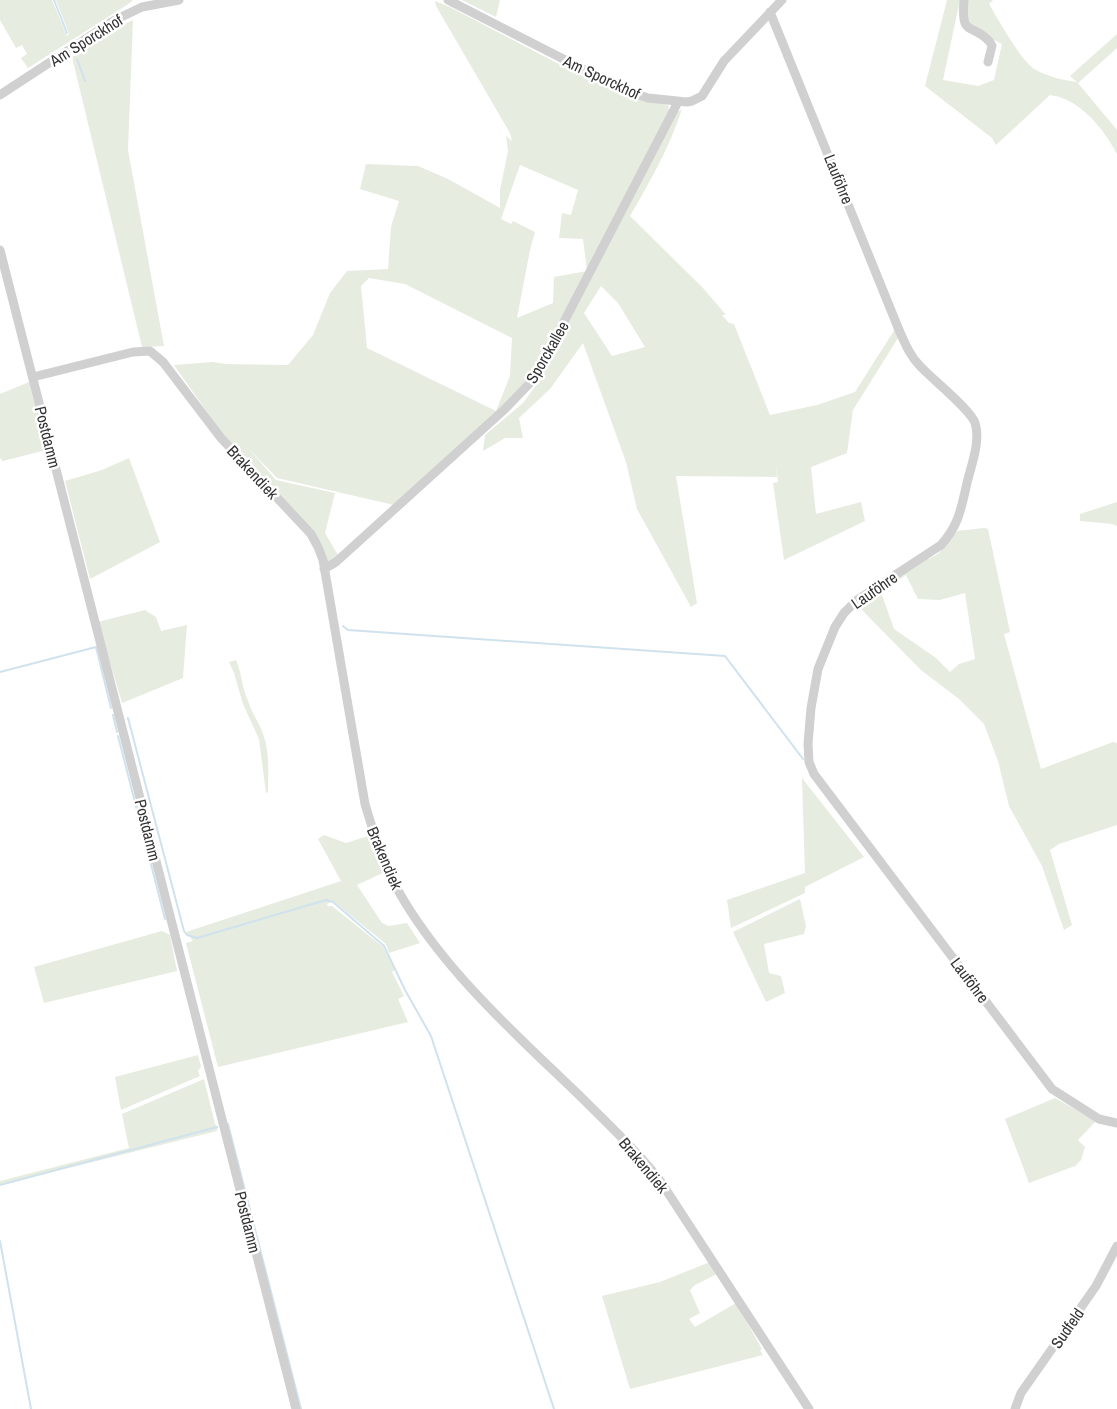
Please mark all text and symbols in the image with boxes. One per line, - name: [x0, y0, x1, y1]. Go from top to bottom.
- street label: Am Sporckhof: [44, 9, 127, 72]
- street label: Am Sporckhof: [559, 49, 644, 105]
- street label: Lauföhre: [819, 151, 859, 207]
- street label: Sporckallee: [520, 317, 574, 387]
- street label: Postdamm: [30, 404, 66, 470]
- street label: Brakendiek: [222, 440, 284, 504]
- street label: Lauföhre: [846, 566, 902, 614]
- street label: Postdamm: [130, 797, 166, 863]
- street label: Brakendiek: [362, 823, 408, 893]
- street label: Lauföhre: [946, 953, 994, 1007]
- street label: Brakendiek: [614, 1133, 674, 1198]
- street label: Postdamm: [230, 1189, 266, 1255]
- street label: Sudfeld: [1045, 1303, 1089, 1353]

